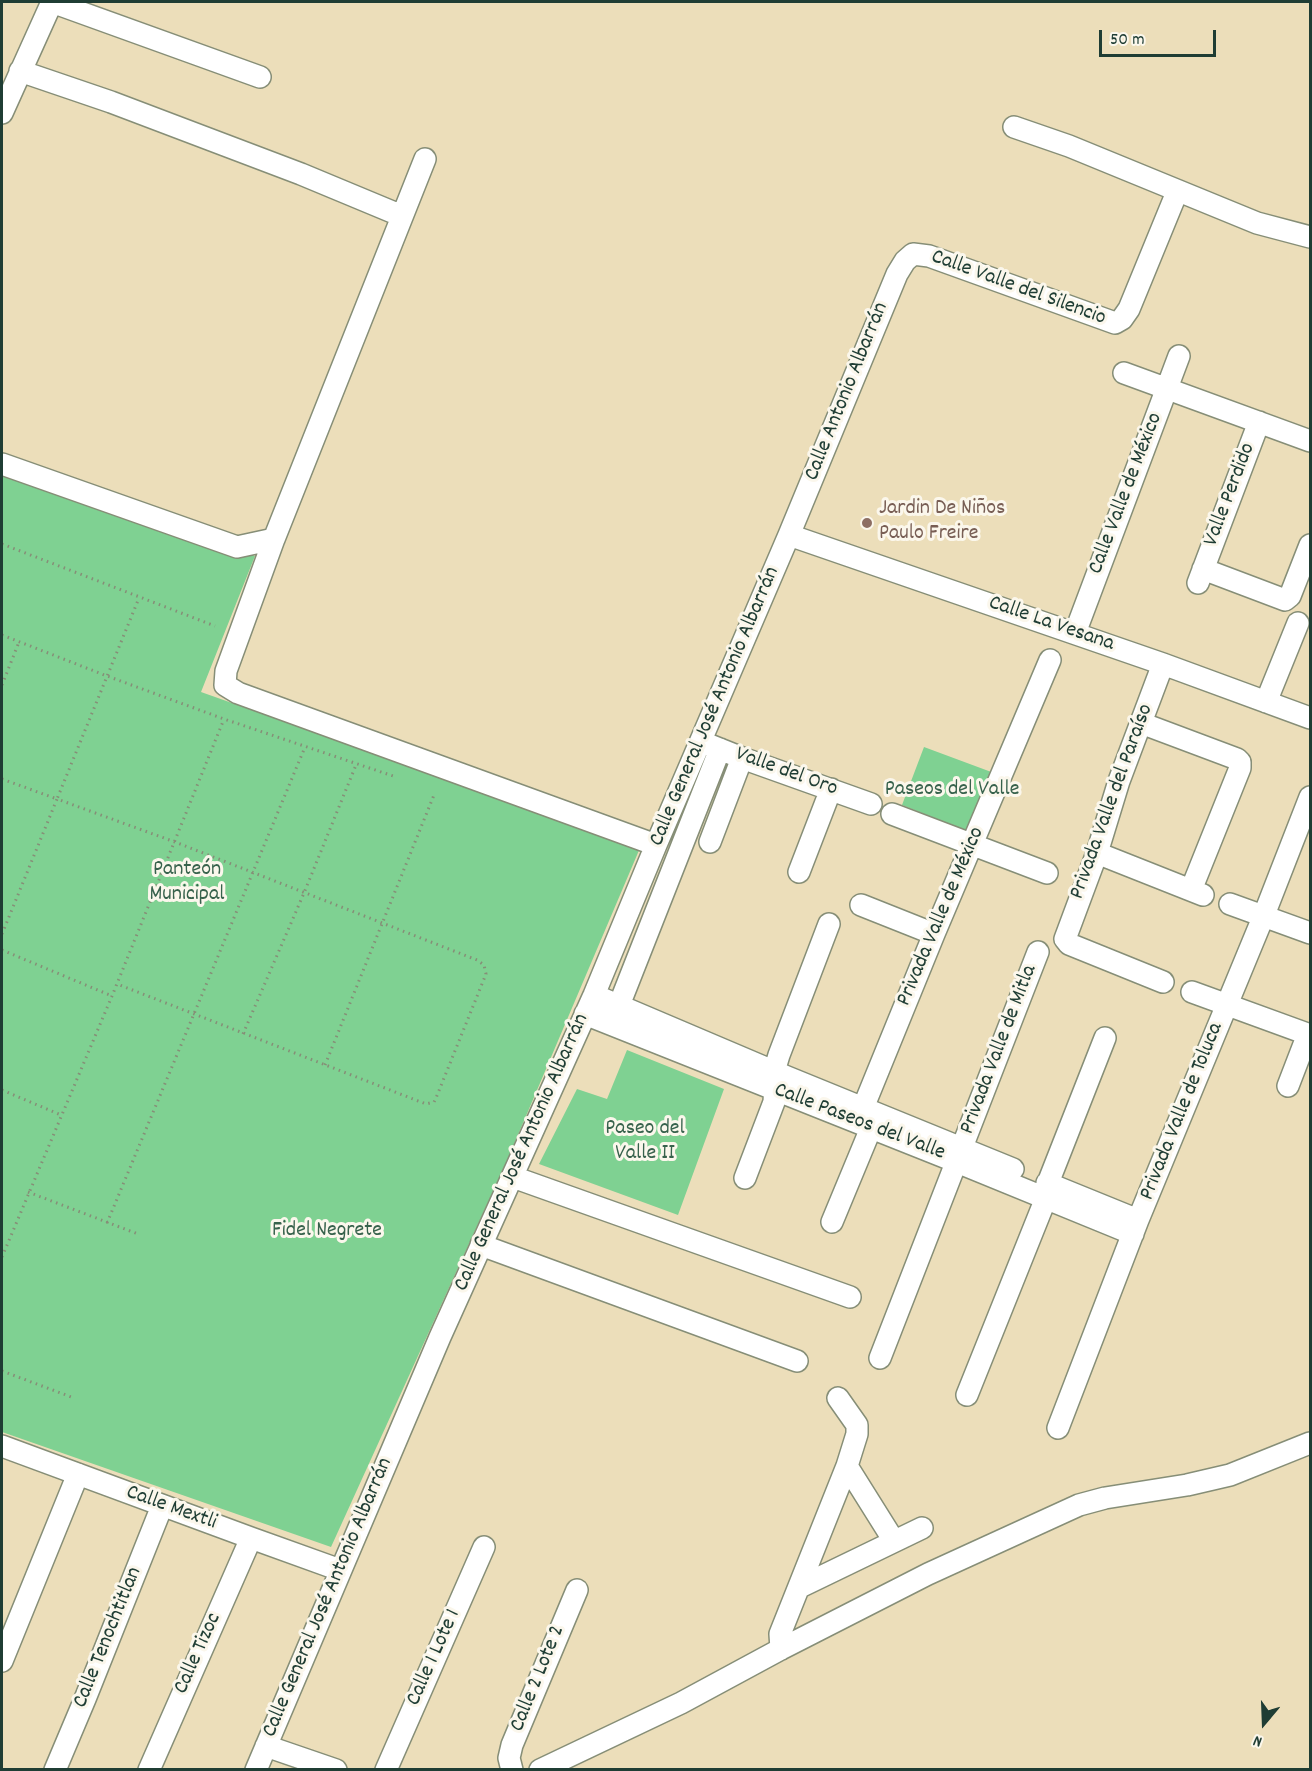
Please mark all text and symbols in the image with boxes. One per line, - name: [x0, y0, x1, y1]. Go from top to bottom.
- scale bar: [1102, 18, 1219, 56]
- text: 50 m: [1110, 28, 1145, 53]
- street label: Calle Valle del Silencio: [927, 245, 1109, 333]
- street label: Calle Antonio Albarrán: [800, 299, 896, 485]
- street label: Calle Valle de México: [1084, 410, 1170, 578]
- street label: Valle Perdido: [1199, 440, 1263, 550]
- place label: Jardin De Niños Paulo Freire: [879, 497, 1005, 548]
- marker: Jardin De Niños Paulo Freire: [860, 516, 874, 530]
- street label: Calle General José Antonio Albarrán: [645, 563, 787, 851]
- street label: Calle La Vesana: [985, 591, 1117, 659]
- street label: Privada Valle del Paraíso: [1065, 701, 1161, 903]
- street label: Valle del Oro: [731, 742, 841, 804]
- park label: Paseos del Valle: [885, 778, 1019, 804]
- street label: Privada Valle de México: [892, 824, 992, 1010]
- park label: Panteón Municipal: [149, 858, 225, 909]
- street label: Privada Valle de Mitla: [956, 962, 1044, 1138]
- street label: Calle General José Antonio Albarrán: [450, 1010, 596, 1296]
- street label: Privada Valle de Toluca: [1135, 1019, 1231, 1205]
- street label: Calle Paseos del Valle: [770, 1078, 948, 1168]
- park label: Paseo del Valle II: [605, 1117, 685, 1168]
- park label: Fidel Negrete: [272, 1219, 382, 1245]
- street label: Calle General José Antonio Albarrán: [258, 1454, 400, 1742]
- street label: Calle Mextli: [122, 1480, 220, 1538]
- street label: Calle Tenochtitlan: [69, 1564, 149, 1712]
- street label: Calle 1 Lote 1: [402, 1606, 468, 1710]
- street label: Calle Tizoc: [169, 1609, 229, 1699]
- street label: Calle 2 Lote 2: [506, 1622, 572, 1736]
- north arrow: [1234, 1693, 1294, 1753]
- text: N: [1250, 1728, 1265, 1753]

